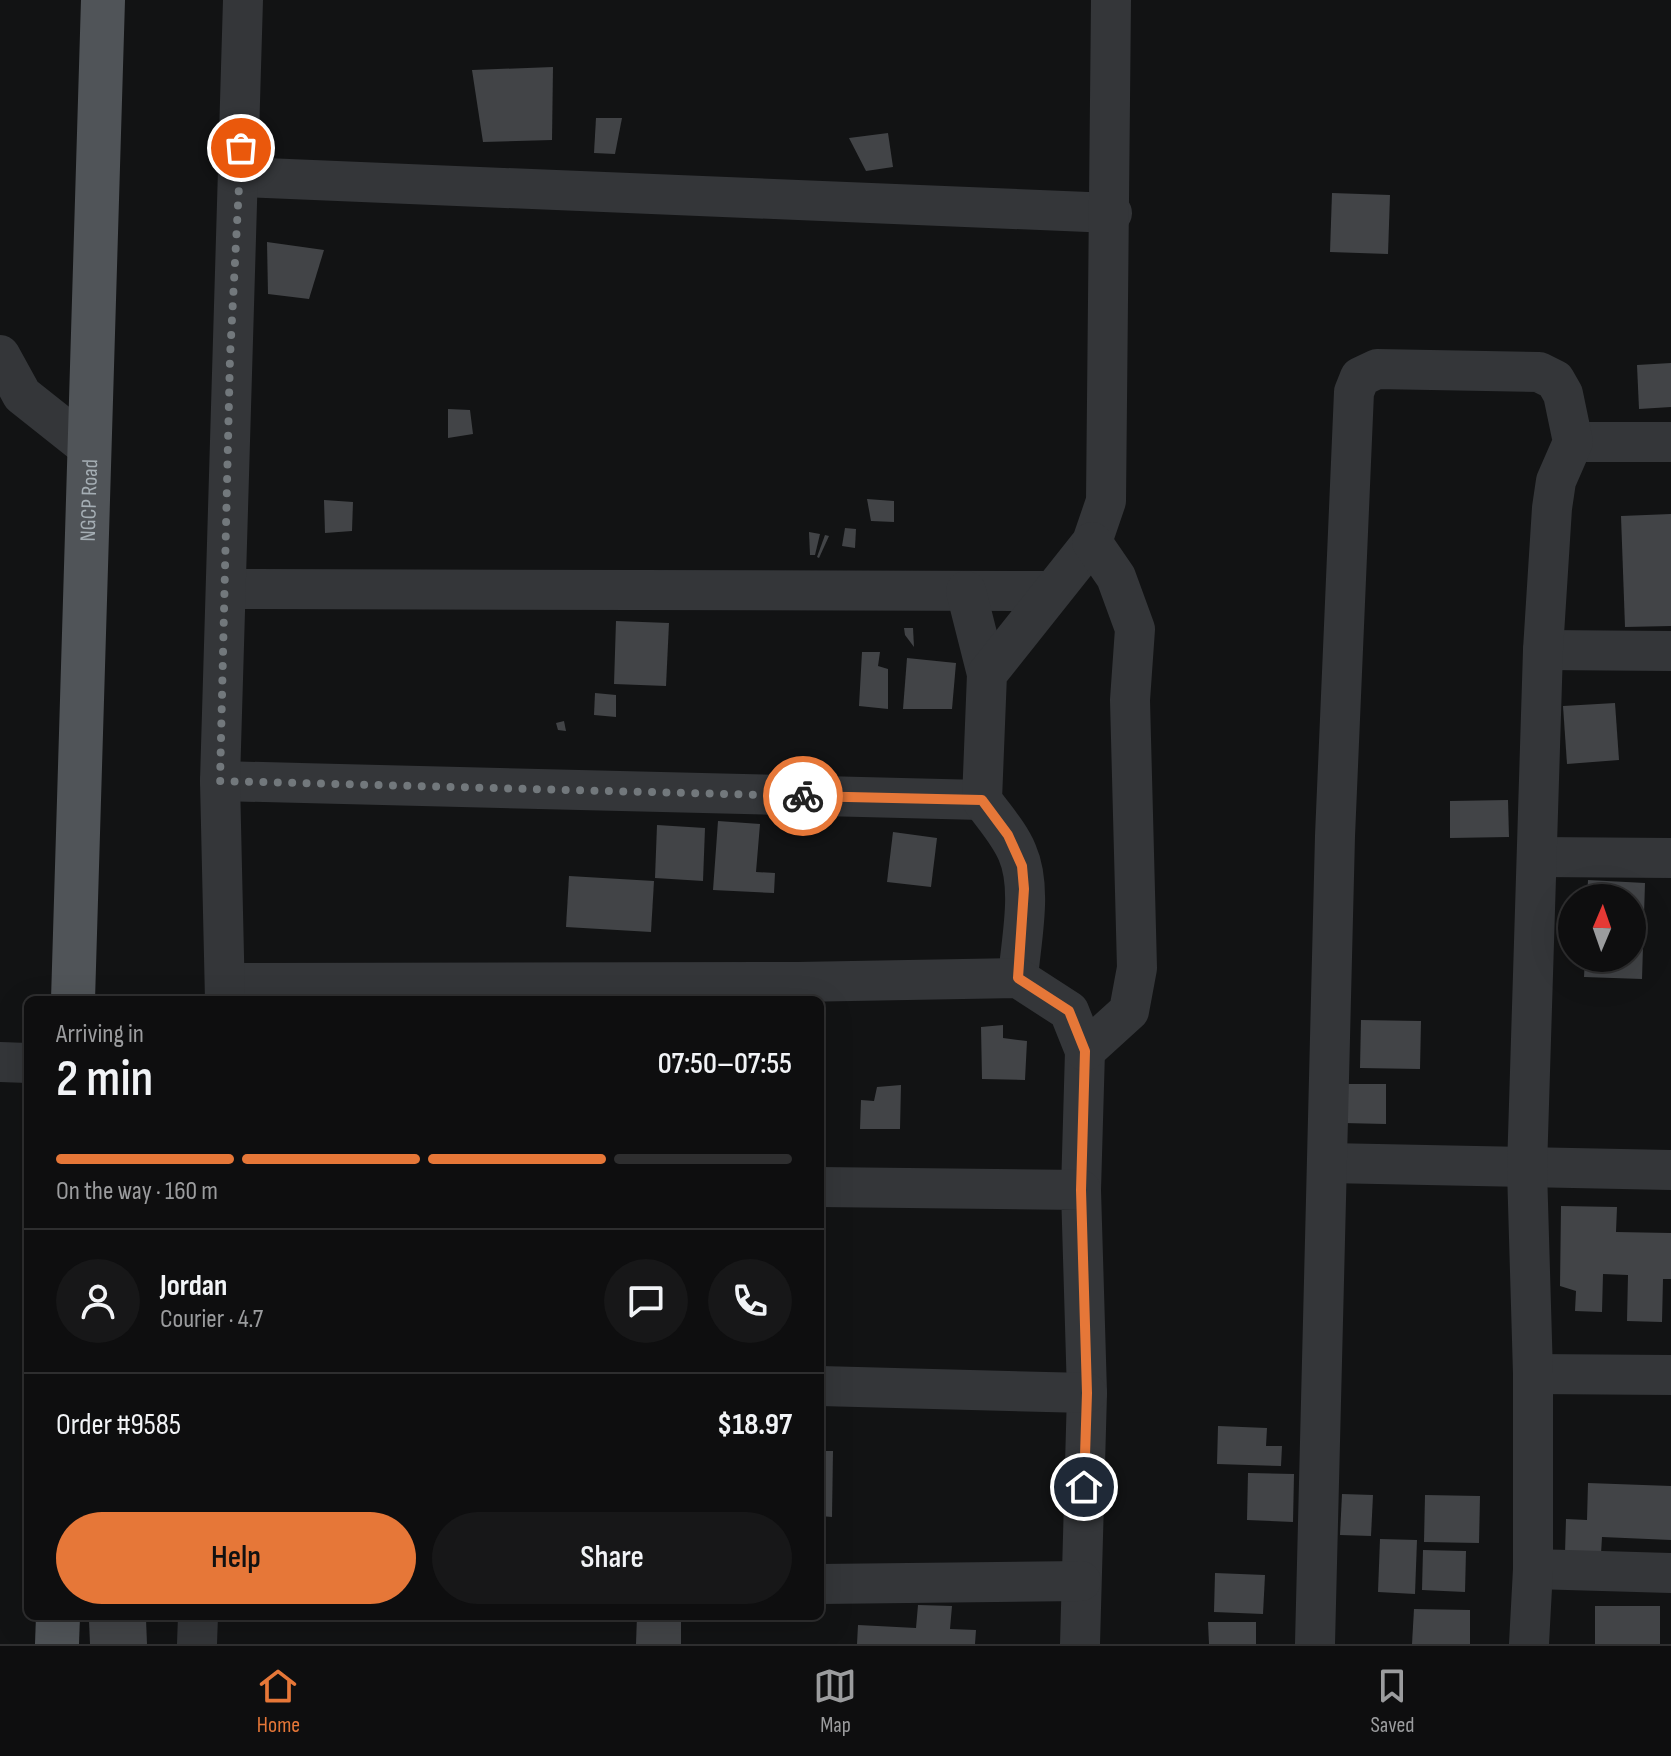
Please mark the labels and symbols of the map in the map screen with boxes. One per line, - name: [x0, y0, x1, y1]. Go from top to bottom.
- pin: [207, 114, 275, 182]
- street label: NGCP Road: [75, 459, 104, 542]
- courier: [763, 756, 843, 836]
- north arrow: [1558, 884, 1646, 972]
- pin: [1050, 1453, 1118, 1521]

